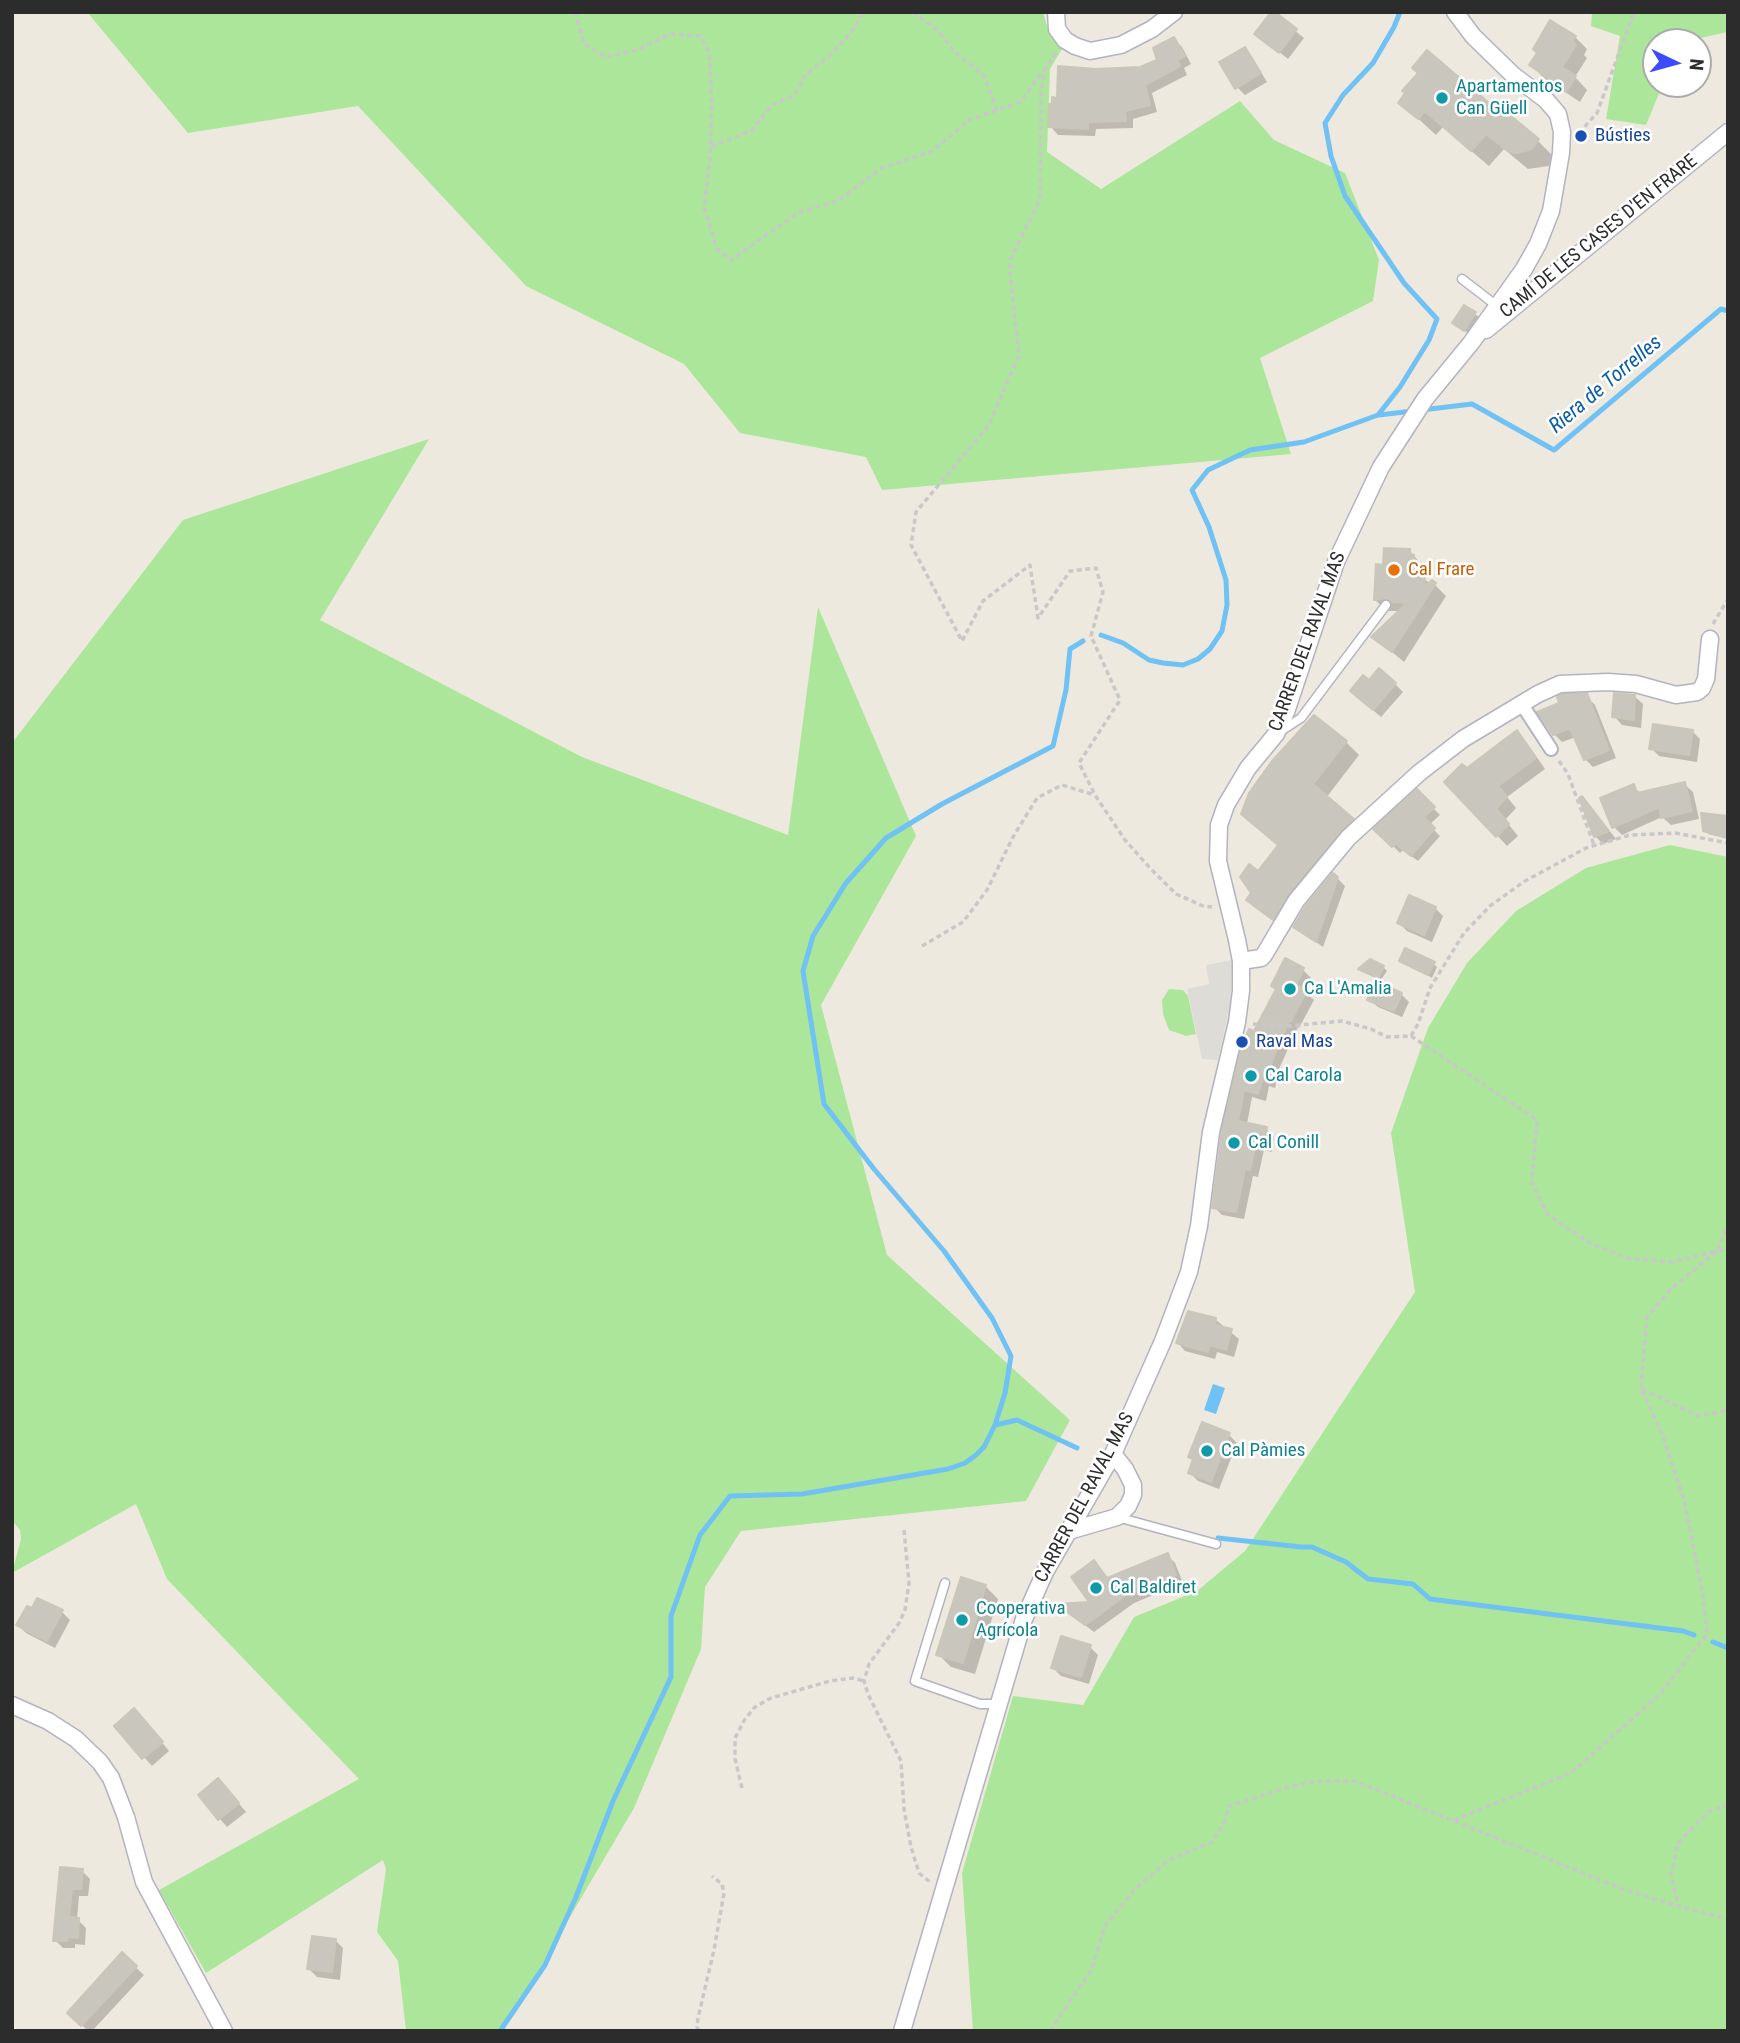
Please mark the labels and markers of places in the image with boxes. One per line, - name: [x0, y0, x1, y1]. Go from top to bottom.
- place label: Apartamentos Can Güell: [1456, 76, 1562, 120]
- marker: Apartamentos Can Güell: [1434, 90, 1450, 106]
- place label: Bústies: [1595, 125, 1651, 147]
- marker: Bústies: [1573, 128, 1589, 144]
- place label: Cal Frare: [1408, 559, 1475, 581]
- marker: Cal Frare: [1386, 562, 1402, 578]
- place label: Ca L'Amalia: [1304, 978, 1392, 1000]
- marker: Ca L'Amalia: [1282, 981, 1298, 997]
- place label: Raval Mas: [1256, 1031, 1333, 1053]
- marker: Raval Mas: [1234, 1034, 1250, 1050]
- place label: Cal Carola: [1265, 1065, 1342, 1087]
- marker: Cal Carola: [1243, 1068, 1259, 1084]
- place label: Cal Conill: [1248, 1132, 1319, 1154]
- marker: Cal Conill: [1226, 1135, 1242, 1151]
- place label: Cal Pàmies: [1221, 1440, 1305, 1462]
- marker: Cal Pàmies: [1199, 1443, 1215, 1459]
- place label: Cal Baldiret: [1110, 1577, 1196, 1599]
- marker: Cal Baldiret: [1088, 1580, 1104, 1596]
- place label: Cooperativa Agrícola: [976, 1598, 1066, 1642]
- marker: Cooperativa Agrícola: [954, 1612, 970, 1628]

